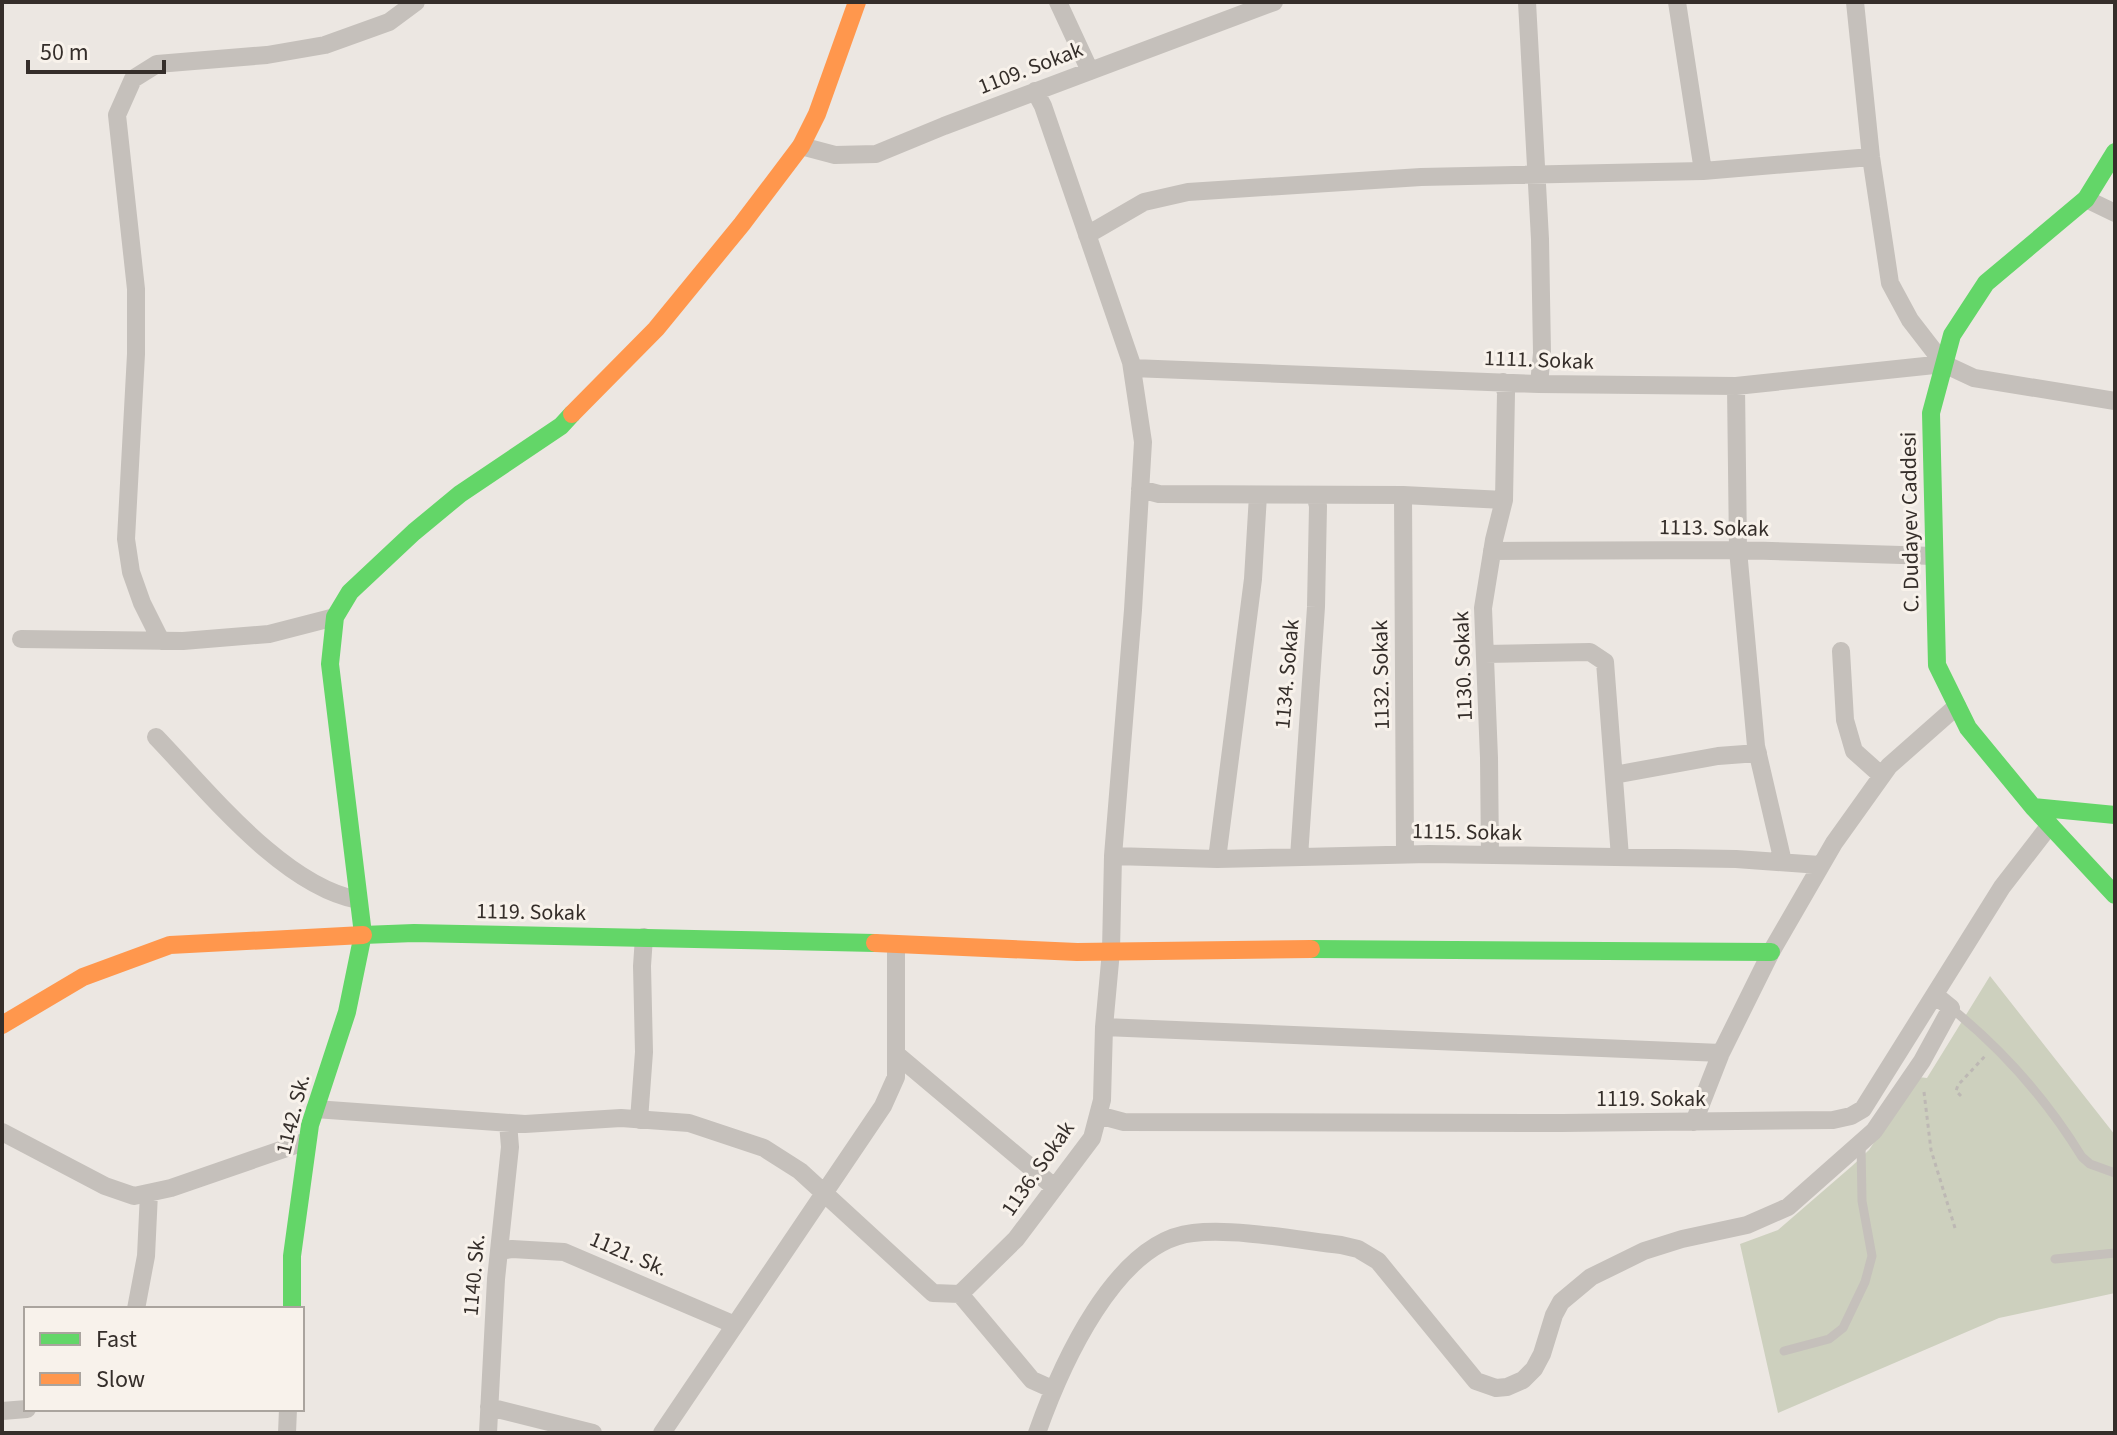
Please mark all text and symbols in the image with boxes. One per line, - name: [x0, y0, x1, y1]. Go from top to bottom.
- scale bar: [28, 24, 164, 74]
- street label: 1109. Sokak: [973, 33, 1088, 103]
- text: 50 m: [40, 35, 89, 70]
- street label: 1111. Sokak: [1483, 342, 1595, 378]
- street label: C. Dudayev Caddesi: [1892, 431, 1928, 613]
- street label: 1113. Sokak: [1659, 511, 1769, 545]
- street label: 1130. Sokak: [1445, 610, 1481, 721]
- street label: 1134. Sokak: [1266, 618, 1308, 730]
- street label: 1132. Sokak: [1364, 620, 1398, 730]
- street label: 1115. Sokak: [1412, 815, 1522, 849]
- street label: 1119. Sokak: [476, 895, 586, 929]
- street label: 1142. Sk.: [268, 1071, 318, 1158]
- street label: 1119. Sokak: [1596, 1083, 1706, 1115]
- street label: 1136. Sokak: [993, 1114, 1083, 1223]
- street label: 1121. Sk.: [585, 1223, 673, 1285]
- street label: 1140. Sk.: [454, 1233, 494, 1317]
- legend: [24, 1307, 304, 1411]
- text: Fast: [96, 1322, 137, 1357]
- text: Slow: [96, 1362, 145, 1397]

